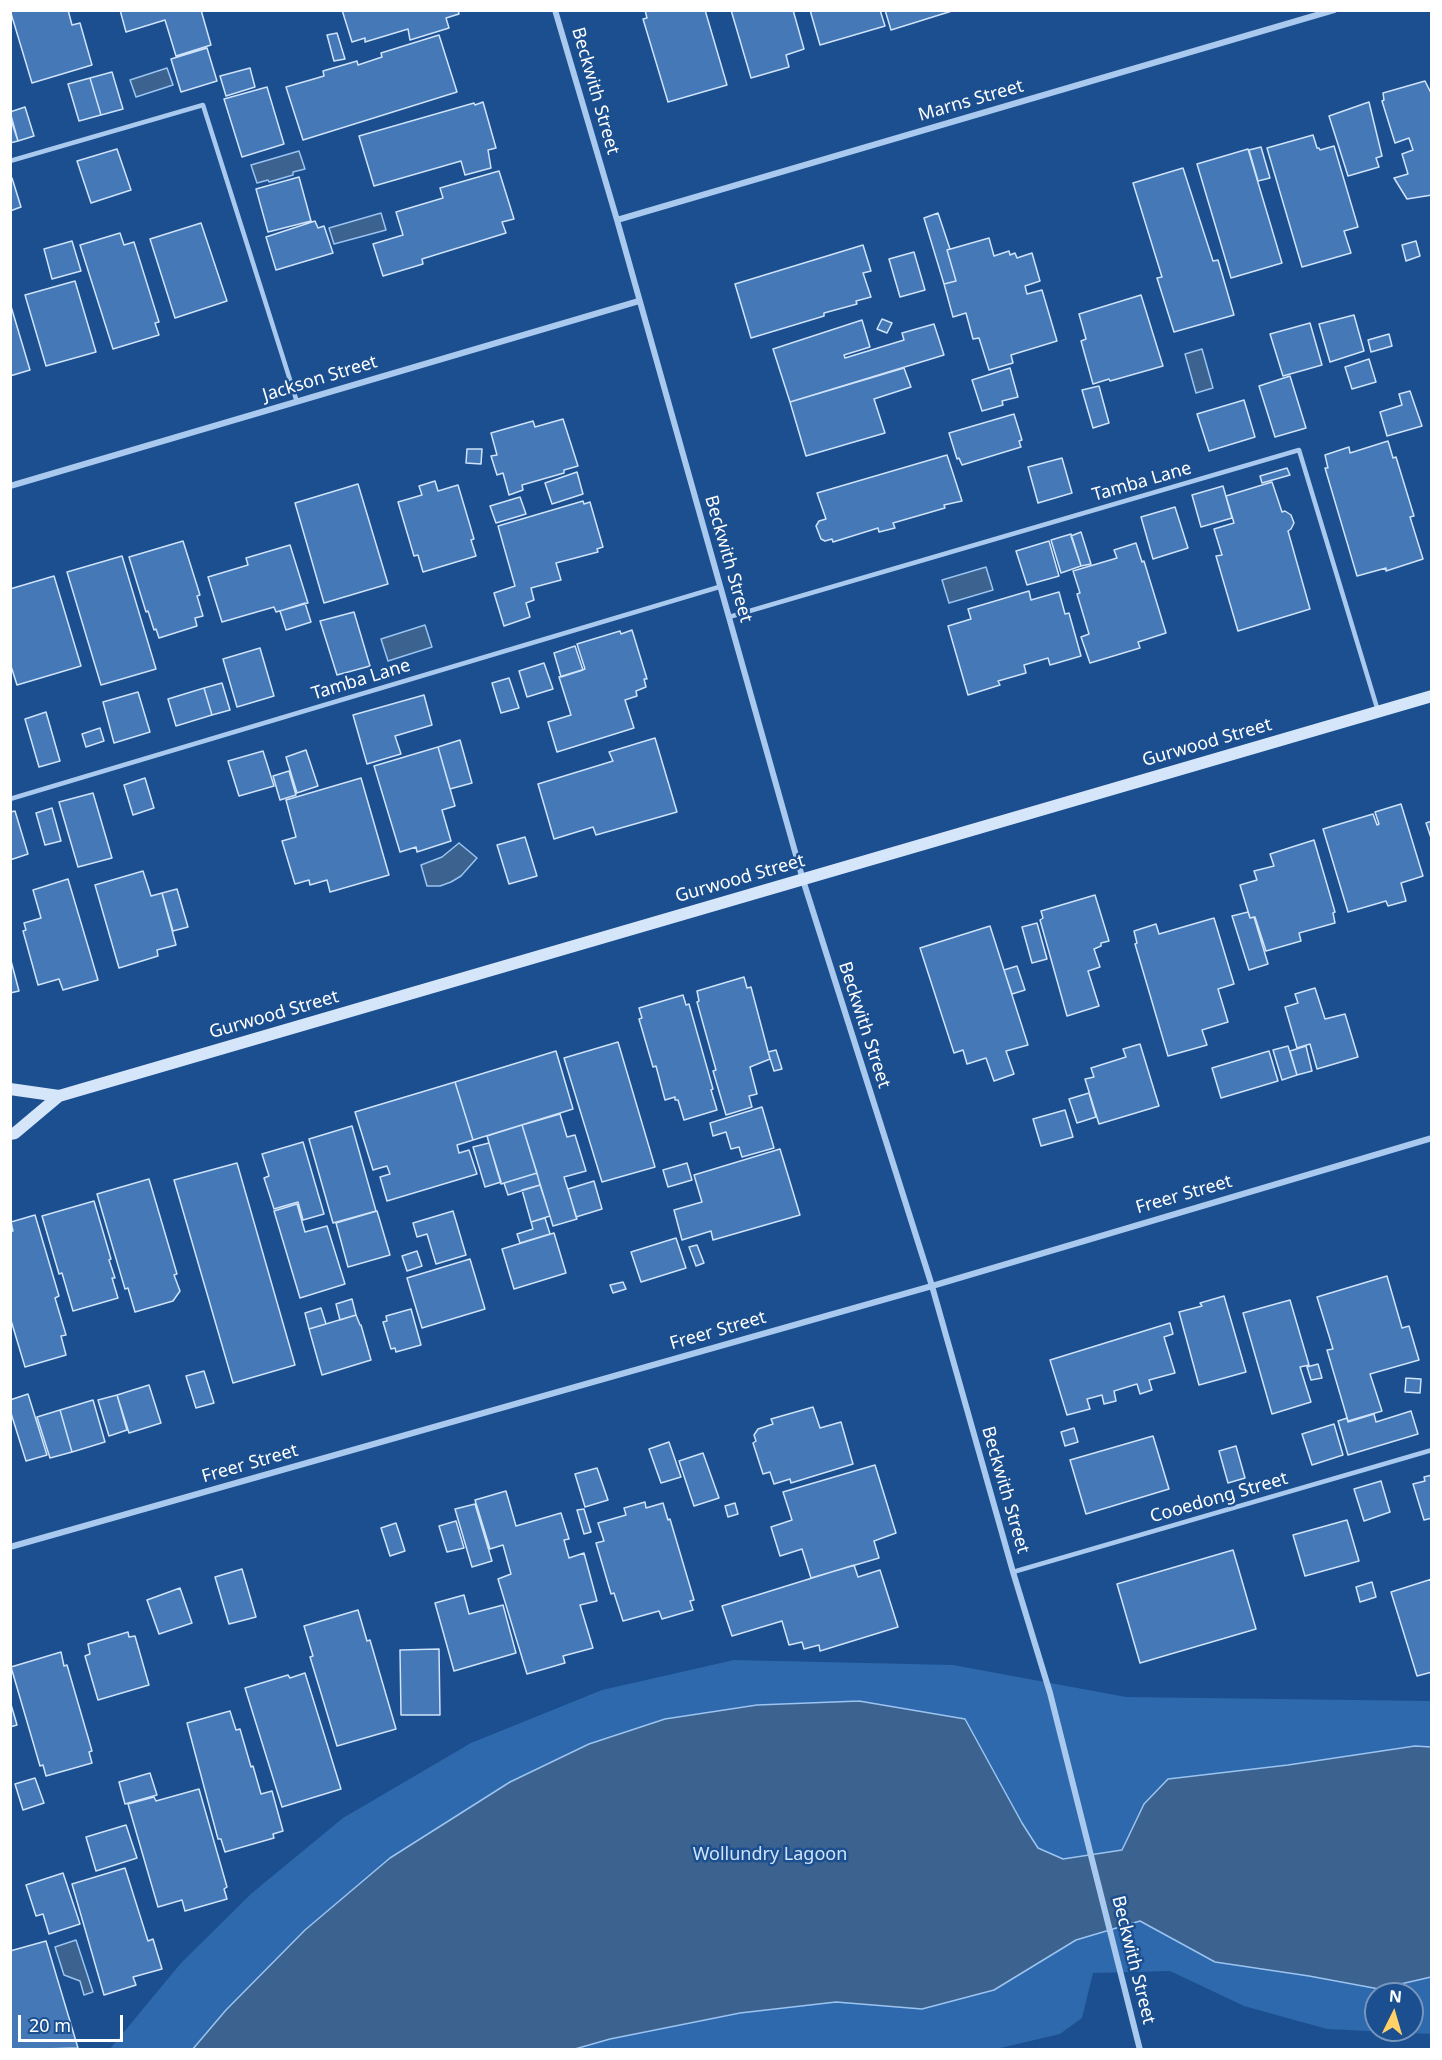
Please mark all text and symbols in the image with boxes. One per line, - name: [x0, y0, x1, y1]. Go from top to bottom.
- street label: Beckwith Street: [567, 25, 623, 157]
- street label: Marns Street: [916, 76, 1026, 126]
- street label: Jackson Street: [260, 351, 380, 407]
- street label: Tamba Lane: [1090, 458, 1194, 506]
- street label: Beckwith Street: [700, 493, 756, 625]
- street label: Tamba Lane: [309, 655, 413, 705]
- street label: Gurwood Street: [1140, 714, 1274, 772]
- street label: Gurwood Street: [673, 850, 807, 908]
- street label: Beckwith Street: [833, 959, 895, 1091]
- street label: Gurwood Street: [207, 986, 341, 1044]
- street label: Freer Street: [1133, 1171, 1235, 1219]
- street label: Freer Street: [667, 1307, 769, 1355]
- street label: Beckwith Street: [977, 1424, 1033, 1556]
- street label: Freer Street: [199, 1440, 301, 1488]
- street label: Cooedong Street: [1148, 1468, 1290, 1528]
- park label: Wollundry Lagoon: [693, 1844, 847, 1866]
- street label: Beckwith Street: [1107, 1894, 1159, 2026]
- north arrow: [1364, 1982, 1424, 2042]
- text: N: [1388, 1985, 1403, 2008]
- scale bar: [21, 2003, 126, 2041]
- text: 20 m: [29, 2013, 71, 2037]

